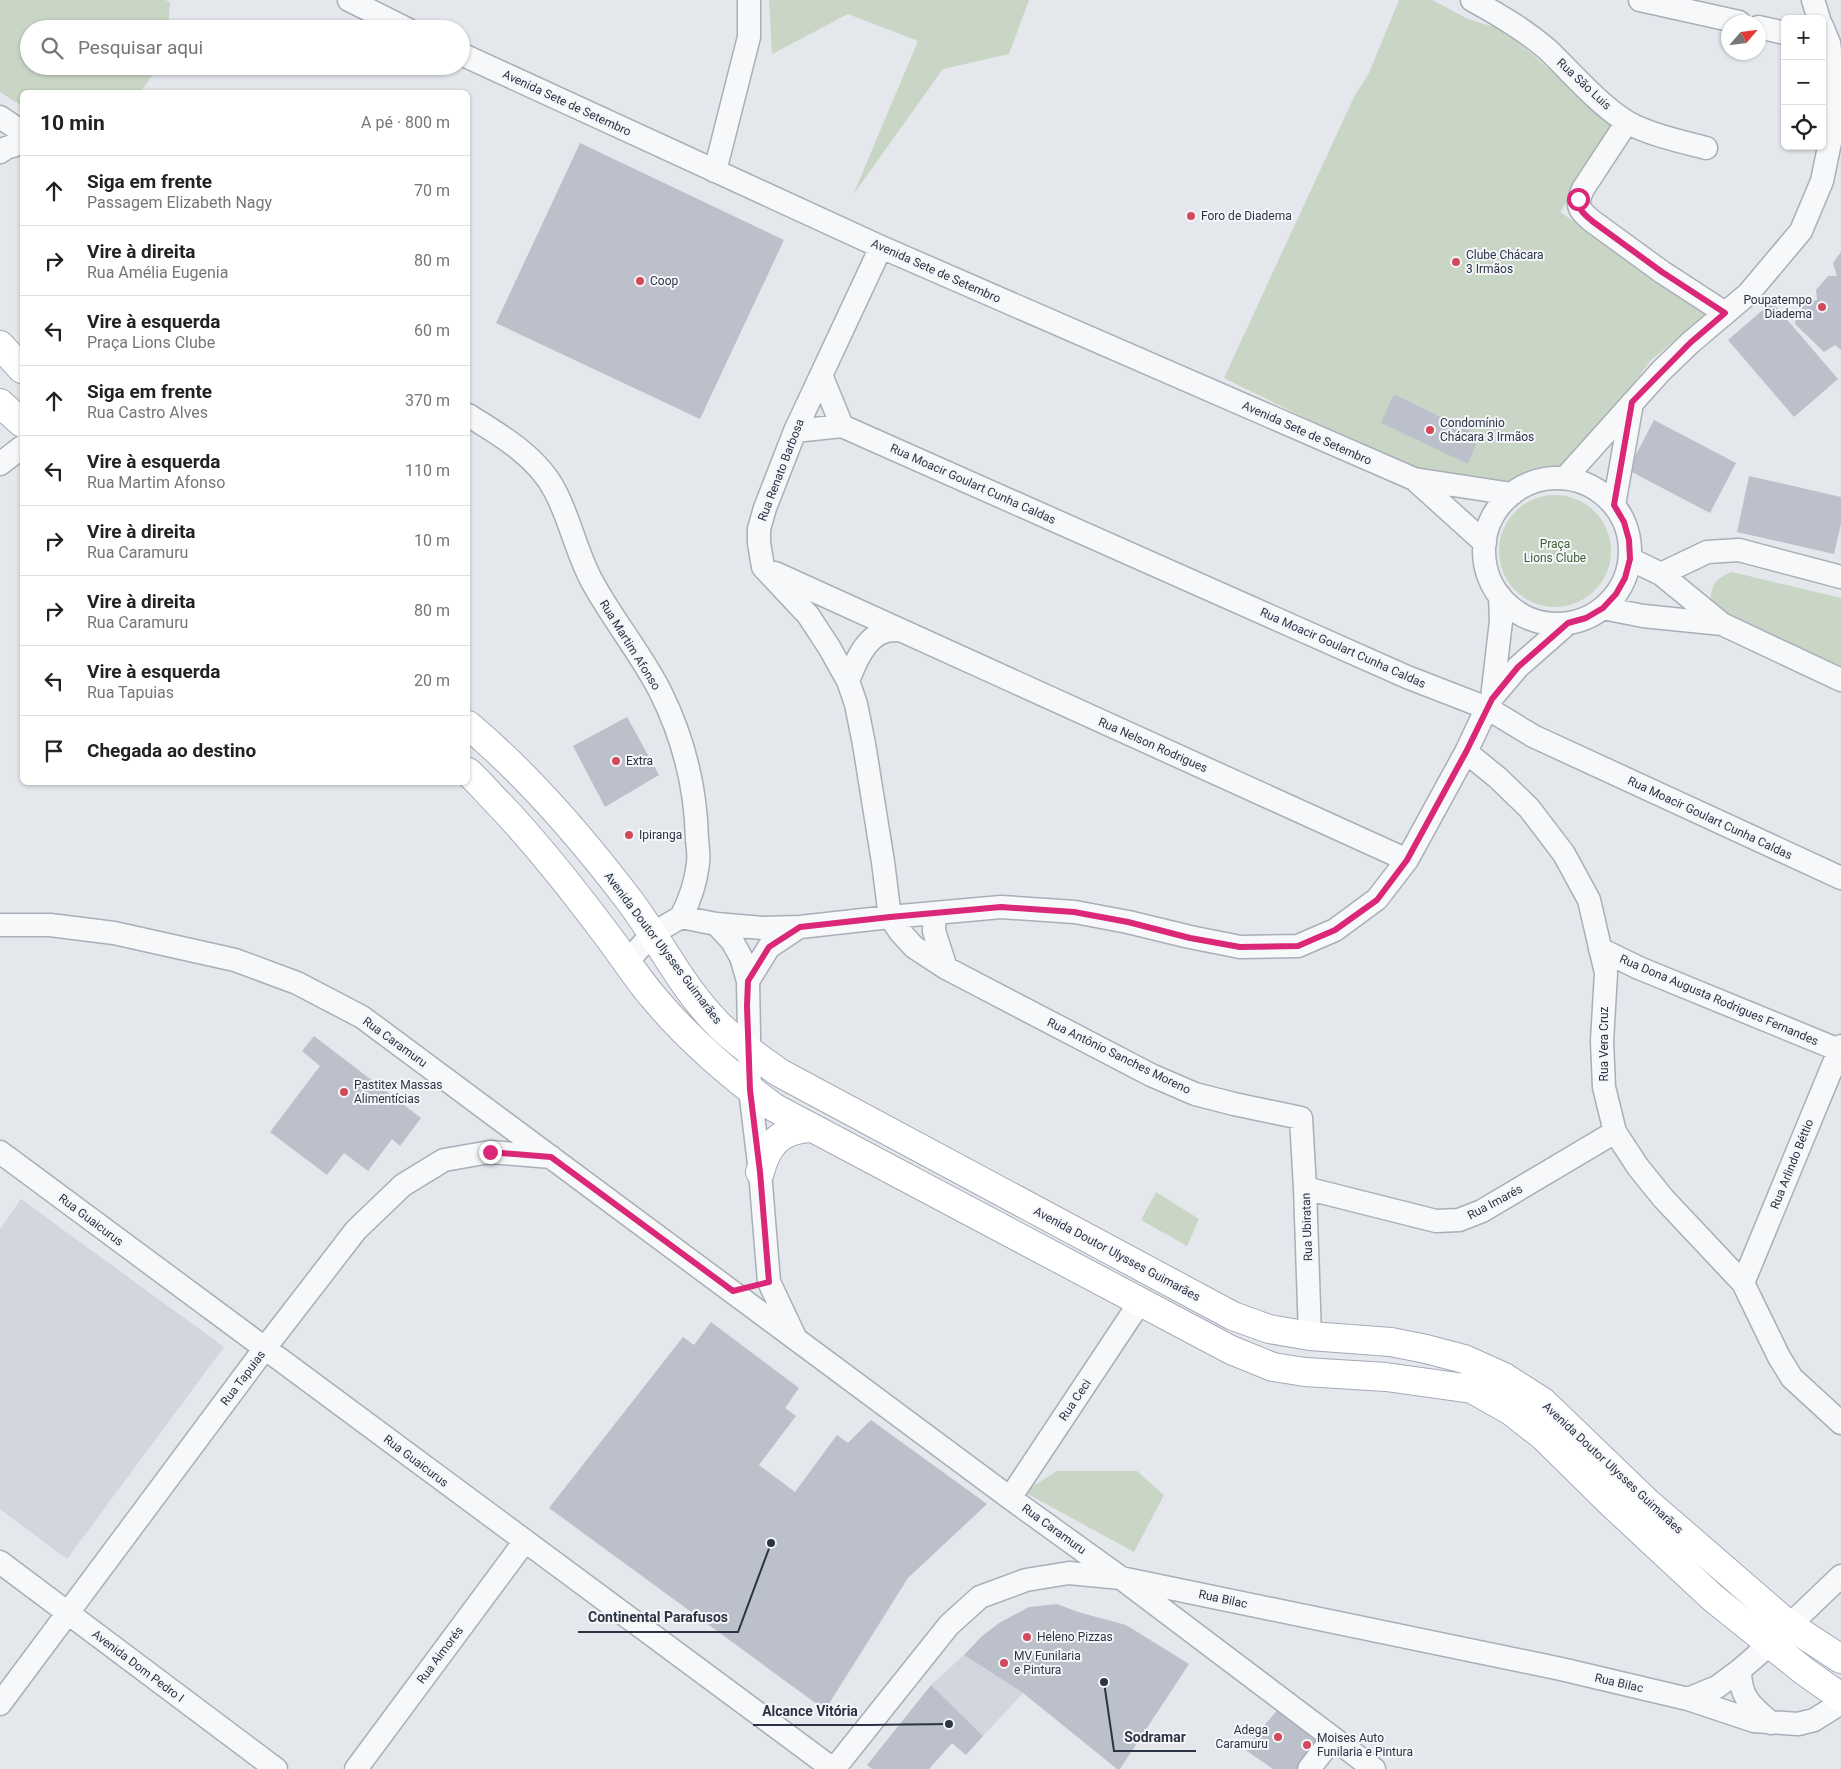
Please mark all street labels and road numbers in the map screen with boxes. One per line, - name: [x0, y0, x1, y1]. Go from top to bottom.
- street label: Rua São Luis: [1554, 55, 1614, 113]
- street label: Avenida Sete de Setembro: [501, 67, 634, 139]
- street label: Avenida Sete de Setembro: [869, 236, 1003, 306]
- street label: Avenida Sete de Setembro: [1240, 398, 1374, 468]
- street label: Rua Renato Barbosa: [755, 417, 807, 523]
- street label: Rua Moacir Goulart Cunha Caldas: [888, 441, 1058, 527]
- street label: Rua Martim Afonso: [597, 597, 664, 693]
- street label: Rua Moacir Goulart Cunha Caldas: [1258, 605, 1428, 691]
- street label: Rua Nelson Rodrigues: [1096, 715, 1210, 775]
- street label: Rua Moacir Goulart Cunha Caldas: [1626, 774, 1794, 862]
- street label: Avenida Doutor Ulysses Guimarães: [601, 869, 725, 1027]
- street label: Rua Dona Augusta Rodrigues Fernandes: [1617, 952, 1821, 1048]
- street label: Rua Vera Cruz: [1597, 1006, 1611, 1082]
- street label: Rua Caramuru: [360, 1014, 430, 1070]
- street label: Rua Antônio Sanches Moreno: [1045, 1015, 1193, 1097]
- street label: Rua Arlindo Béttio: [1768, 1117, 1817, 1211]
- street label: Rua Imarés: [1465, 1182, 1525, 1222]
- street label: Rua Guaicurus: [56, 1191, 126, 1249]
- street label: Rua Ubiratan: [1299, 1193, 1315, 1261]
- street label: Avenida Doutor Ulysses Guimarães: [1031, 1204, 1203, 1304]
- street label: Rua Tapuias: [218, 1348, 268, 1408]
- street label: Rua Ceci: [1056, 1377, 1094, 1423]
- street label: Avenida Doutor Ulysses Guimarães: [1540, 1399, 1686, 1537]
- street label: Rua Guaicurus: [381, 1432, 451, 1490]
- street label: Rua Caramuru: [1019, 1501, 1089, 1557]
- street label: Rua Bilac: [1197, 1587, 1249, 1611]
- street label: Rua Aimorés: [414, 1624, 466, 1686]
- street label: Avenida Dom Pedro I: [89, 1627, 187, 1705]
- street label: Rua Bilac: [1593, 1671, 1645, 1695]

